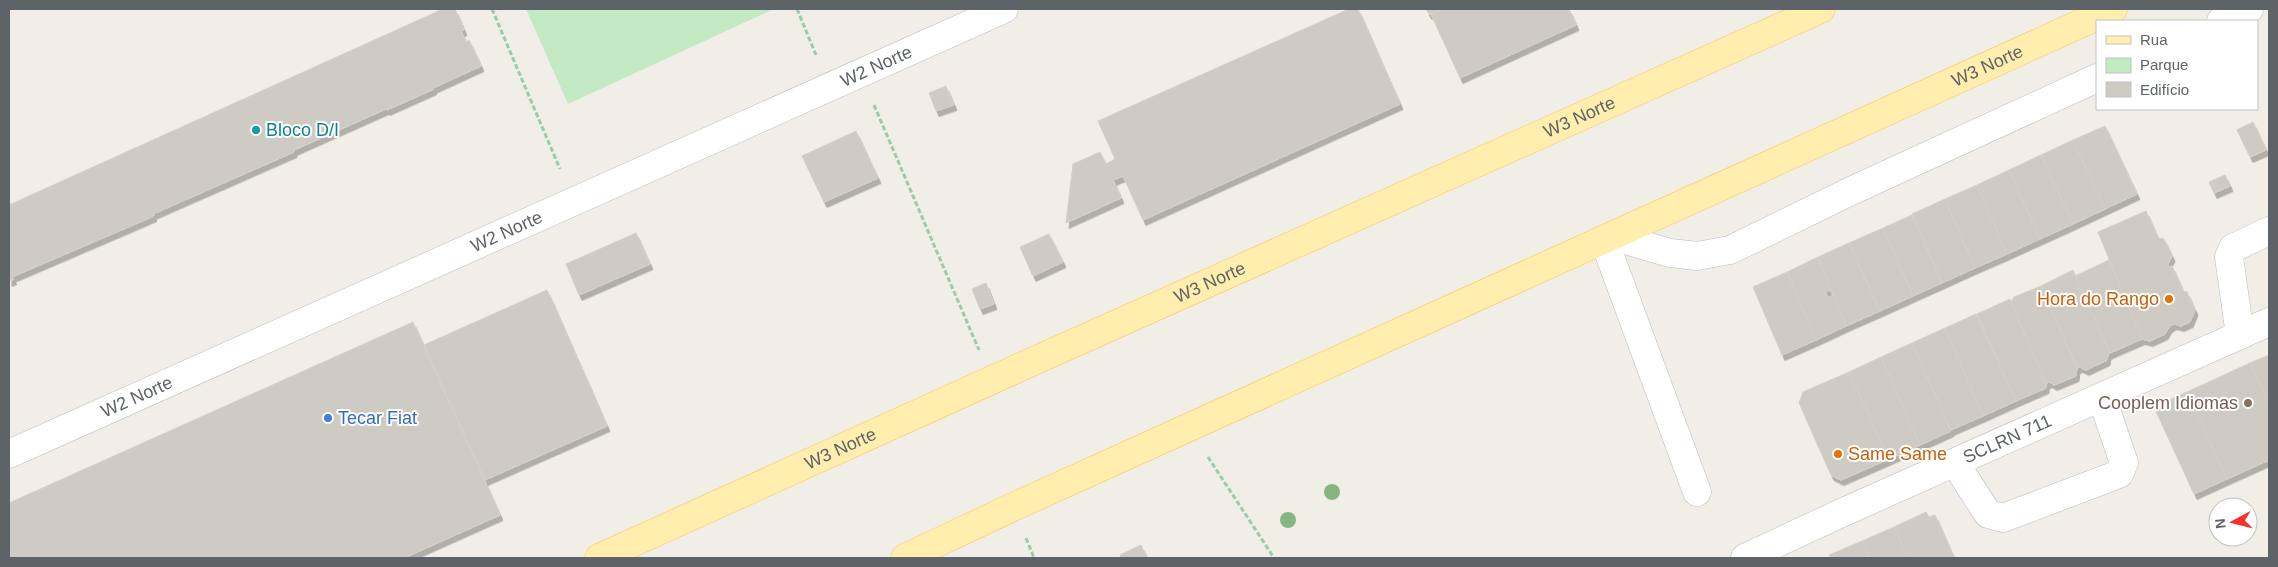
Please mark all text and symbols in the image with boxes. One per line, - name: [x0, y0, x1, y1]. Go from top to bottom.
- legend: [2096, 20, 2258, 110]
- text: Rua: [2140, 31, 2168, 48]
- street label: W2 Norte: [837, 41, 915, 91]
- street label: W3 Norte: [1949, 41, 2026, 91]
- text: Parque: [2140, 56, 2188, 73]
- text: Edifício: [2140, 81, 2189, 98]
- street label: W3 Norte: [1541, 92, 1618, 142]
- place label: Bloco D/I: [266, 120, 339, 140]
- marker: Bloco D/I: [250, 124, 262, 136]
- street label: W2 Norte: [468, 207, 545, 256]
- street label: W3 Norte: [1171, 258, 1248, 307]
- place label: Hora do Rango: [2037, 289, 2159, 309]
- marker: Hora do Rango: [2163, 293, 2175, 305]
- street label: W2 Norte: [98, 372, 176, 422]
- place label: Cooplem Idiomas: [2098, 393, 2238, 413]
- marker: Cooplem Idiomas: [2242, 397, 2254, 409]
- place label: Tecar Fiat: [338, 408, 417, 428]
- street label: SCLRN 711: [1960, 410, 2055, 467]
- marker: Tecar Fiat: [322, 412, 334, 424]
- street label: W3 Norte: [802, 424, 879, 473]
- place label: Same Same: [1848, 444, 1947, 464]
- marker: Same Same: [1832, 448, 1844, 460]
- north arrow: [2208, 497, 2258, 547]
- text: N: [2212, 518, 2229, 530]

